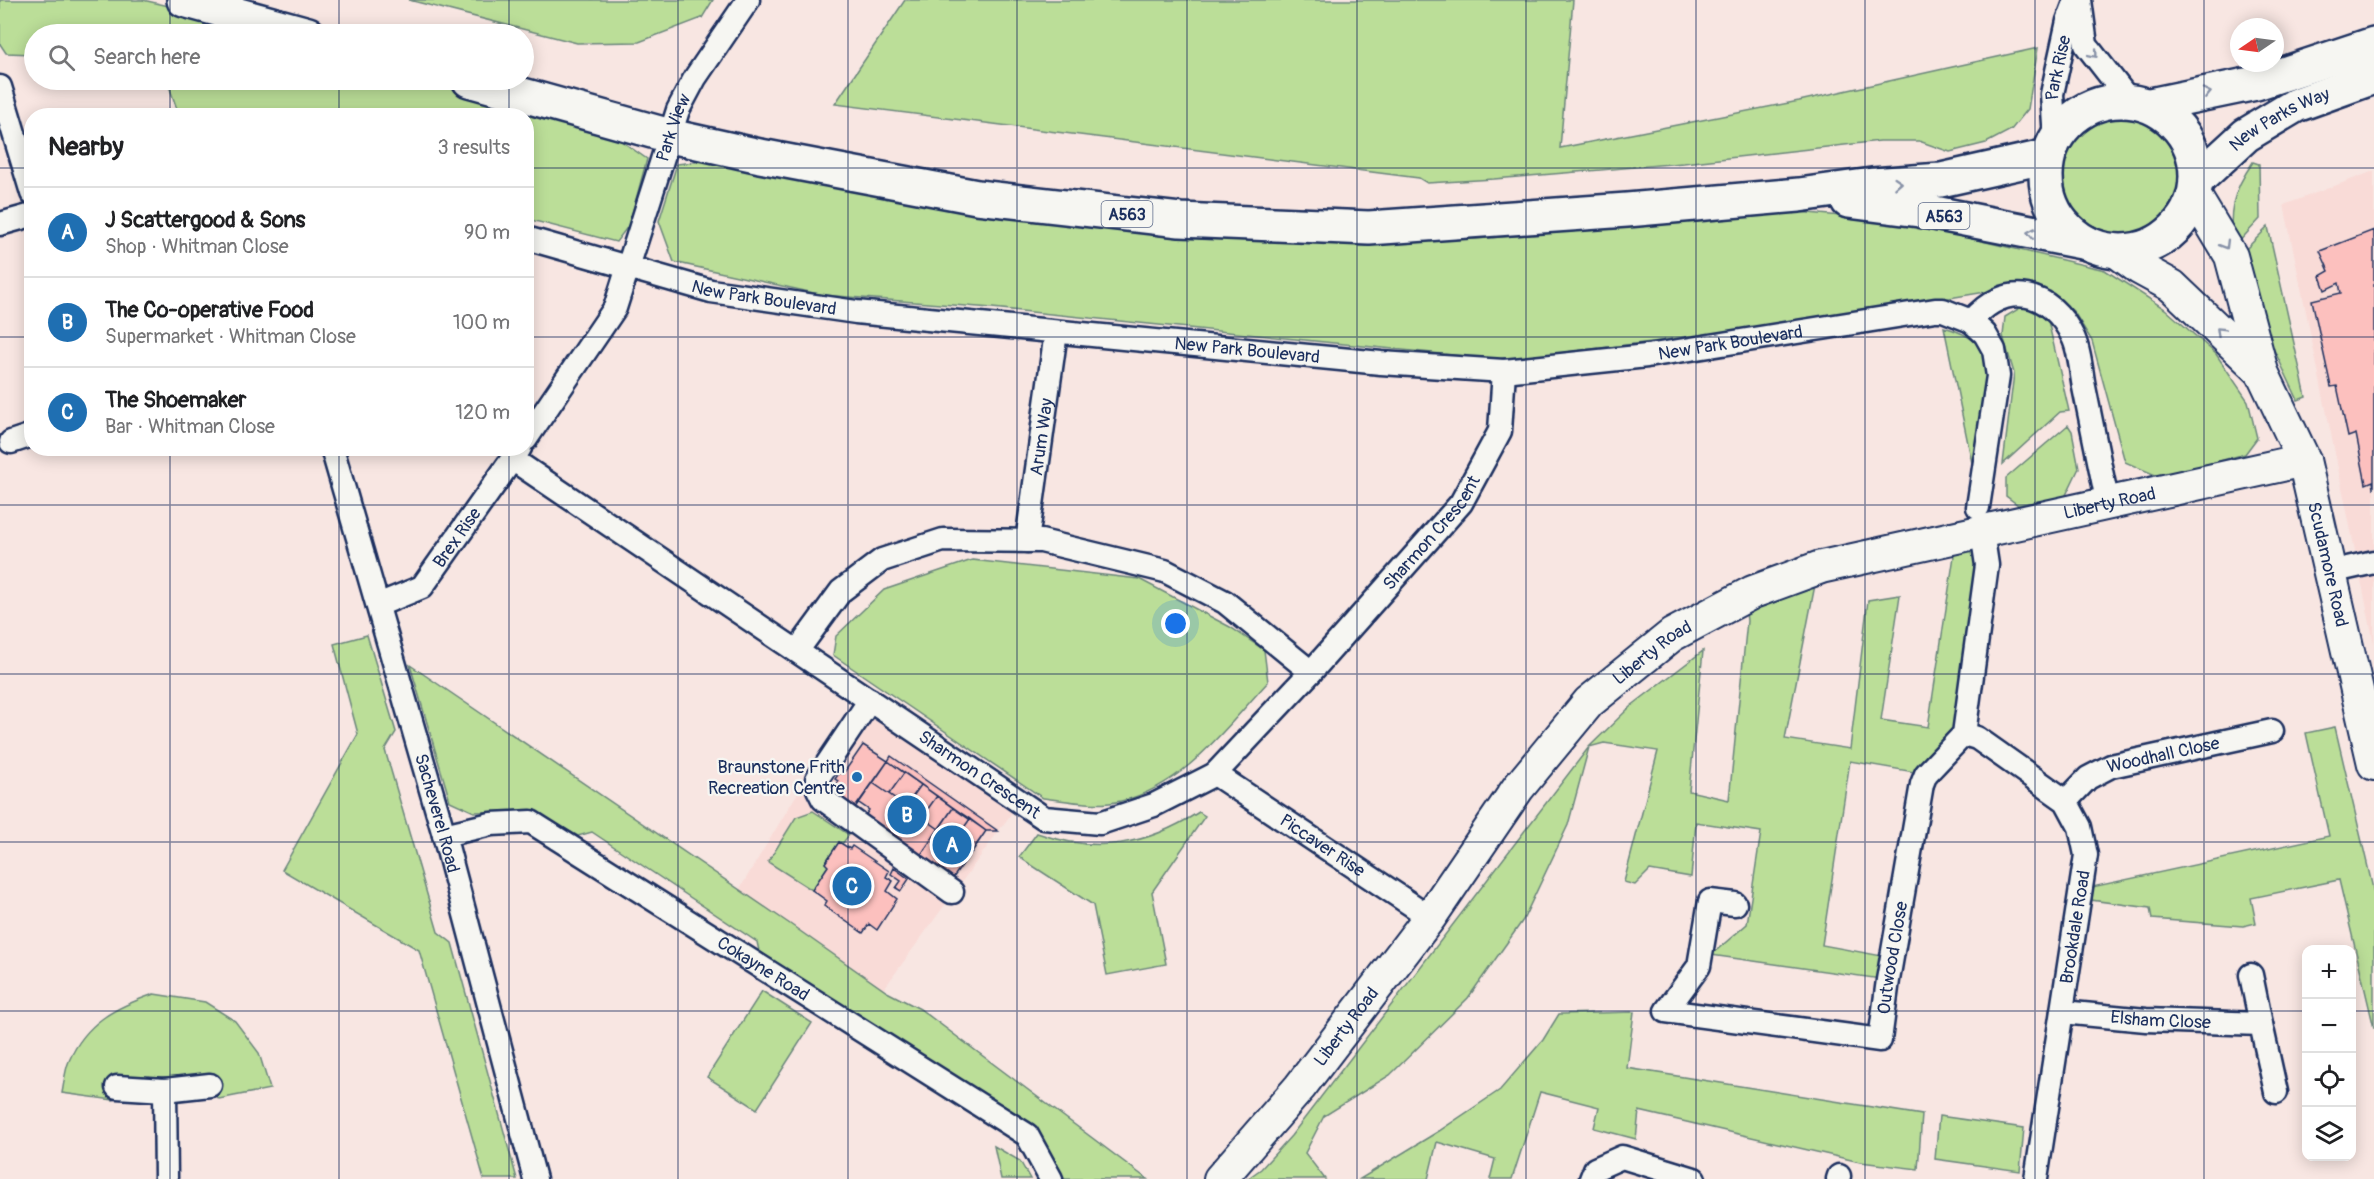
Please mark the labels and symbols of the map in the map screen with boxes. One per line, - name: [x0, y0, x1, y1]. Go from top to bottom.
- north arrow: [2230, 18, 2284, 72]
- street label: Park Rise: [2041, 33, 2077, 101]
- one-way arrow: [2087, 47, 2098, 58]
- street label: New Parks Way: [2225, 83, 2333, 157]
- one-way arrow: [2202, 87, 2212, 100]
- street label: Park View: [651, 90, 697, 165]
- one-way arrow: [1894, 177, 1903, 190]
- road number: A563: [1102, 201, 1152, 227]
- road number: A563: [1918, 203, 1970, 229]
- one-way arrow: [2026, 227, 2036, 240]
- one-way arrow: [2217, 239, 2229, 249]
- street label: New Park Boulevard: [689, 275, 838, 321]
- street label: New Park Boulevard: [1657, 320, 1804, 366]
- one-way arrow: [2216, 328, 2227, 339]
- street label: New Park Boulevard: [1173, 332, 1321, 369]
- street label: Arum Way: [1025, 397, 1059, 477]
- street label: Sharmon Crescent: [1378, 471, 1486, 595]
- street label: Liberty Road: [2061, 482, 2158, 525]
- street label: Scudamore Road: [2302, 500, 2353, 629]
- street label: Brex Rise: [428, 503, 486, 573]
- your location: [1161, 609, 1190, 638]
- street label: Liberty Road: [1608, 616, 1696, 690]
- street label: Sharmon Crescent: [914, 726, 1045, 825]
- street label: Woodhall Close: [2105, 732, 2222, 779]
- street label: Sacheverel Road: [409, 751, 464, 875]
- place label: Braunstone Frith Recreation Centre: [708, 756, 845, 800]
- marker: Braunstone Frith Recreation Centre: [850, 770, 864, 784]
- pin: B: [888, 792, 926, 838]
- street label: Piccaver Rise: [1275, 809, 1369, 883]
- pin: A: [932, 822, 972, 868]
- pin: C: [832, 864, 872, 908]
- street label: Brookdale Road: [2055, 869, 2096, 985]
- street label: Outwood Close: [1873, 900, 1913, 1016]
- street label: Cokayne Road: [713, 931, 813, 1007]
- street label: Liberty Road: [1309, 983, 1384, 1071]
- street label: Elsham Close: [2109, 1006, 2211, 1034]

